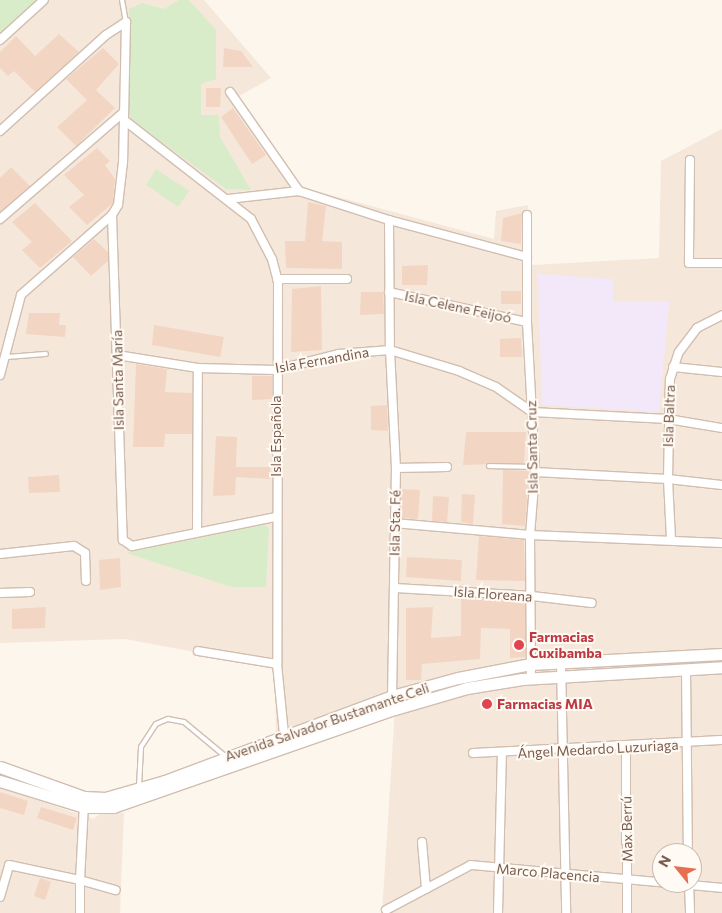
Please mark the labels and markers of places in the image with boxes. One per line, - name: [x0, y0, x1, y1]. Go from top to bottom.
- place label: Farmacias Cuxibamba: [529, 629, 602, 662]
- marker: Farmacias Cuxibamba: [513, 639, 525, 651]
- place label: Farmacias MIA: [497, 696, 593, 712]
- marker: Farmacias MIA: [481, 698, 493, 710]

